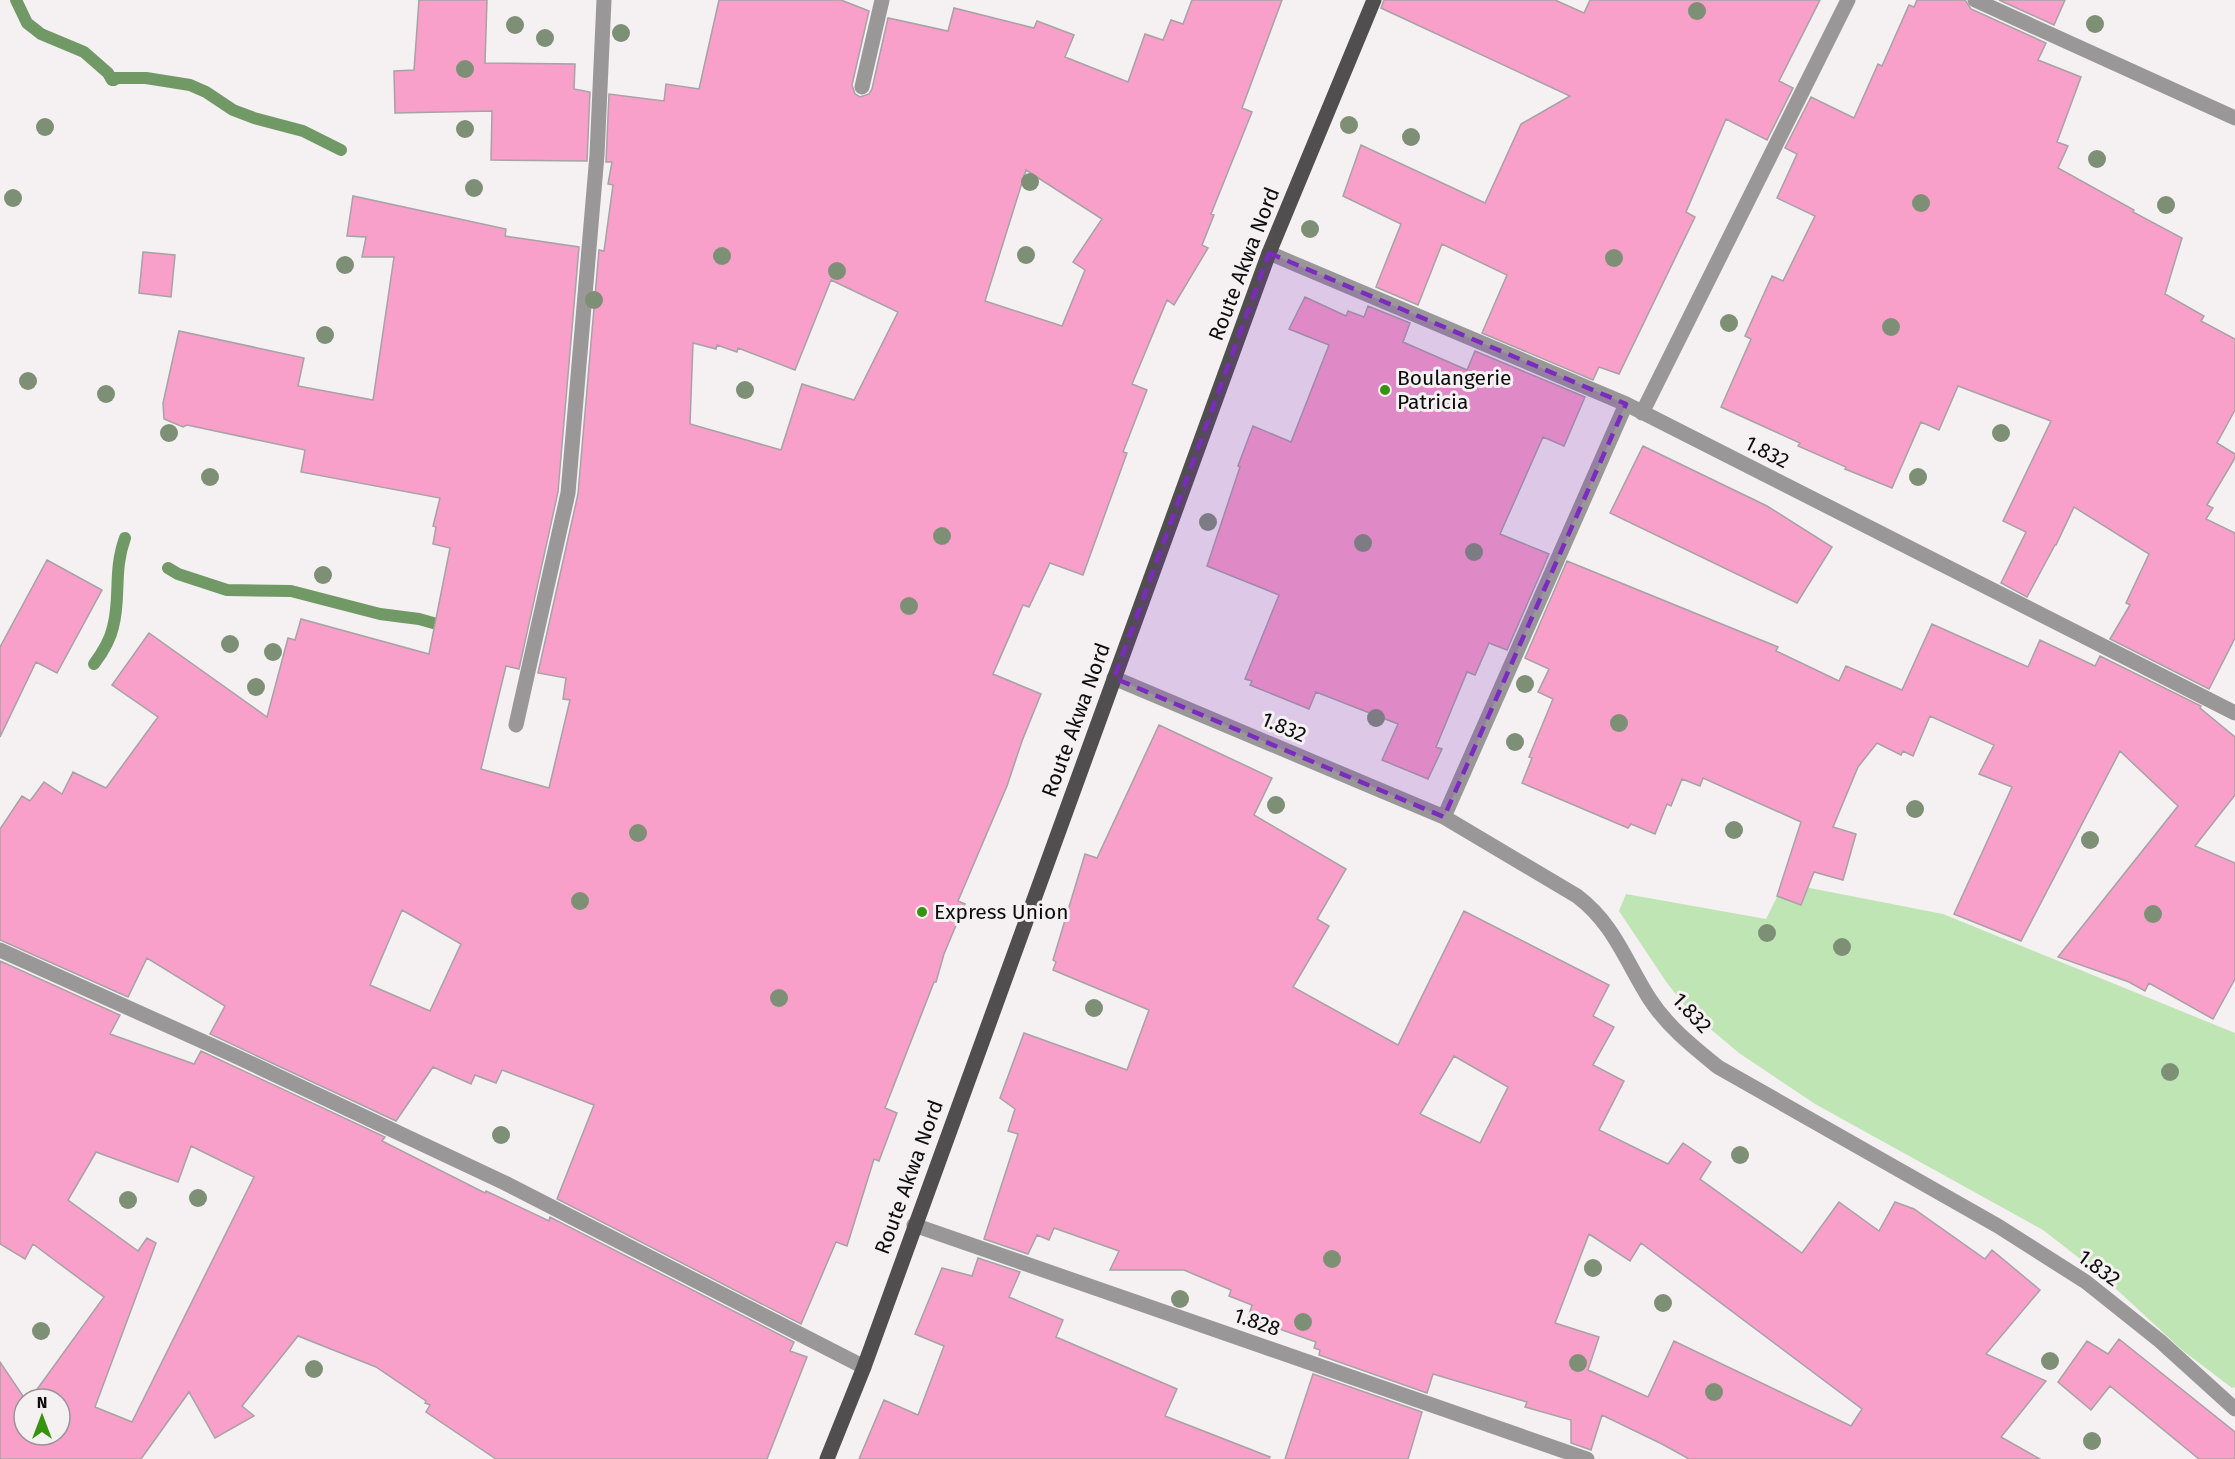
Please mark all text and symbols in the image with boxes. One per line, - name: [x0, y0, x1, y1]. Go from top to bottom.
- street label: Route Akwa Nord: [1203, 184, 1285, 344]
- place label: Boulangerie Patricia: [1397, 365, 1512, 415]
- marker: Boulangerie Patricia: [1378, 383, 1392, 397]
- street label: 1.832: [1740, 430, 1794, 474]
- street label: Route Akwa Nord: [1036, 639, 1116, 801]
- street label: 1.832: [1258, 706, 1310, 748]
- place label: Express Union: [934, 899, 1068, 925]
- marker: Express Union: [915, 905, 929, 919]
- street label: 1.832: [1667, 987, 1717, 1039]
- street label: Route Akwa Nord: [869, 1096, 949, 1258]
- street label: 1.832: [2073, 1244, 2125, 1292]
- street label: 1.828: [1230, 1302, 1284, 1342]
- north arrow: [12, 1387, 72, 1447]
- text: N: [37, 1393, 47, 1412]

